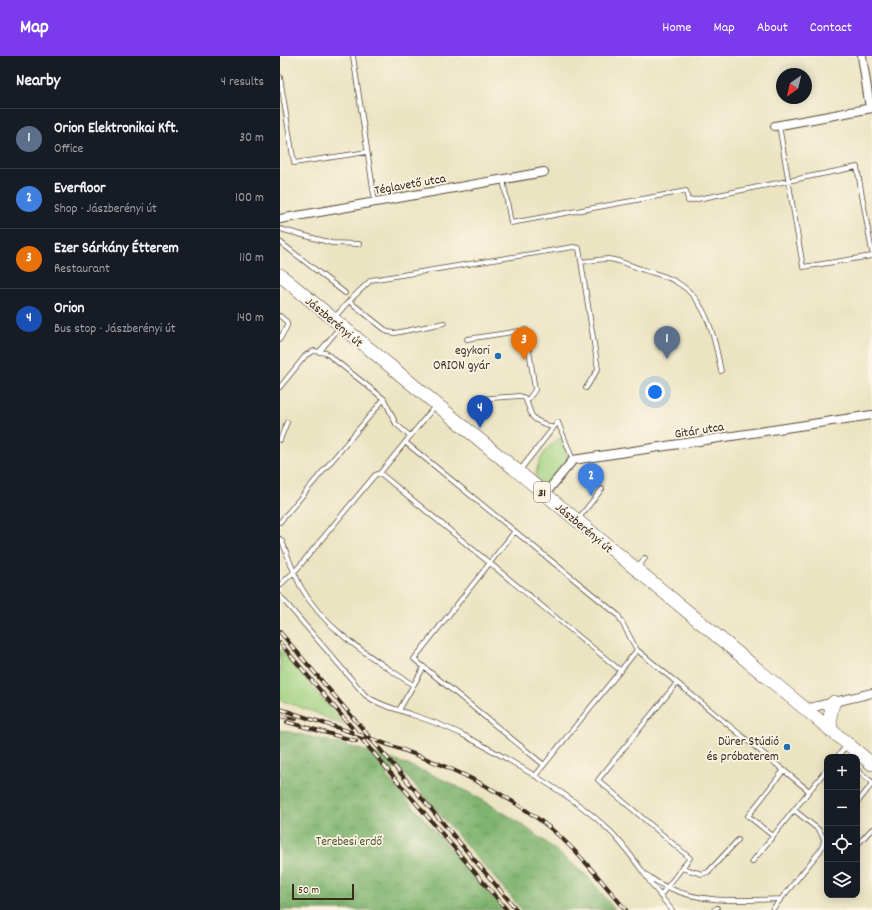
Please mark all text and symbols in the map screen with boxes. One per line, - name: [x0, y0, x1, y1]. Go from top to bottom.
- text: Map: [20, 15, 49, 42]
- text: Home: [662, 18, 691, 38]
- text: Map: [713, 18, 735, 38]
- text: About: [757, 18, 788, 38]
- text: Contact: [810, 18, 852, 38]
- north arrow: [776, 68, 812, 104]
- text: Nearby: [16, 70, 60, 94]
- text: 4 results: [221, 73, 264, 92]
- text: Orion Elektronikai Kft.: [54, 118, 178, 140]
- text: 1: [28, 129, 30, 148]
- text: 30 m: [239, 129, 264, 148]
- text: Office: [54, 140, 83, 159]
- street label: Téglavető utca: [373, 170, 448, 201]
- text: Everfloor: [54, 178, 106, 200]
- text: 2: [26, 189, 32, 208]
- text: 100 m: [235, 189, 264, 208]
- text: Shop · Jászberényi út: [54, 200, 157, 219]
- text: Ezer Sárkány Étterem: [54, 238, 179, 260]
- text: 3: [26, 249, 32, 268]
- text: 110 m: [239, 249, 264, 268]
- text: Restaurant: [54, 260, 110, 279]
- street label: Jászberényi út: [300, 293, 367, 353]
- text: Orion: [54, 298, 85, 320]
- text: 4: [26, 309, 32, 328]
- text: 140 m: [237, 309, 264, 328]
- text: Bus stop · Jászberényi út: [54, 320, 176, 339]
- pin: 1: [654, 326, 680, 359]
- pin: 3: [511, 327, 537, 360]
- place label: egykori ORION gyár: [433, 342, 491, 376]
- marker: egykori ORION gyár: [493, 351, 503, 361]
- your location: [645, 382, 665, 402]
- pin: 4: [467, 395, 493, 428]
- street label: Gitár utca: [673, 418, 726, 445]
- pin: 2: [578, 463, 604, 496]
- road number: 31: [534, 482, 550, 502]
- street label: Jászberényi út: [550, 499, 617, 559]
- place label: Dürer Stúdió és próbaterem: [707, 733, 779, 767]
- marker: Dürer Stúdió és próbaterem: [782, 742, 792, 752]
- map controls: [824, 754, 860, 898]
- button: +: [824, 754, 860, 790]
- button: −: [824, 790, 860, 826]
- button: locate: [824, 826, 860, 862]
- park label: Terebesi erdő: [316, 833, 382, 852]
- button: layers: [824, 862, 860, 898]
- scale bar: [292, 882, 354, 901]
- text: 50 m: [298, 883, 319, 899]

